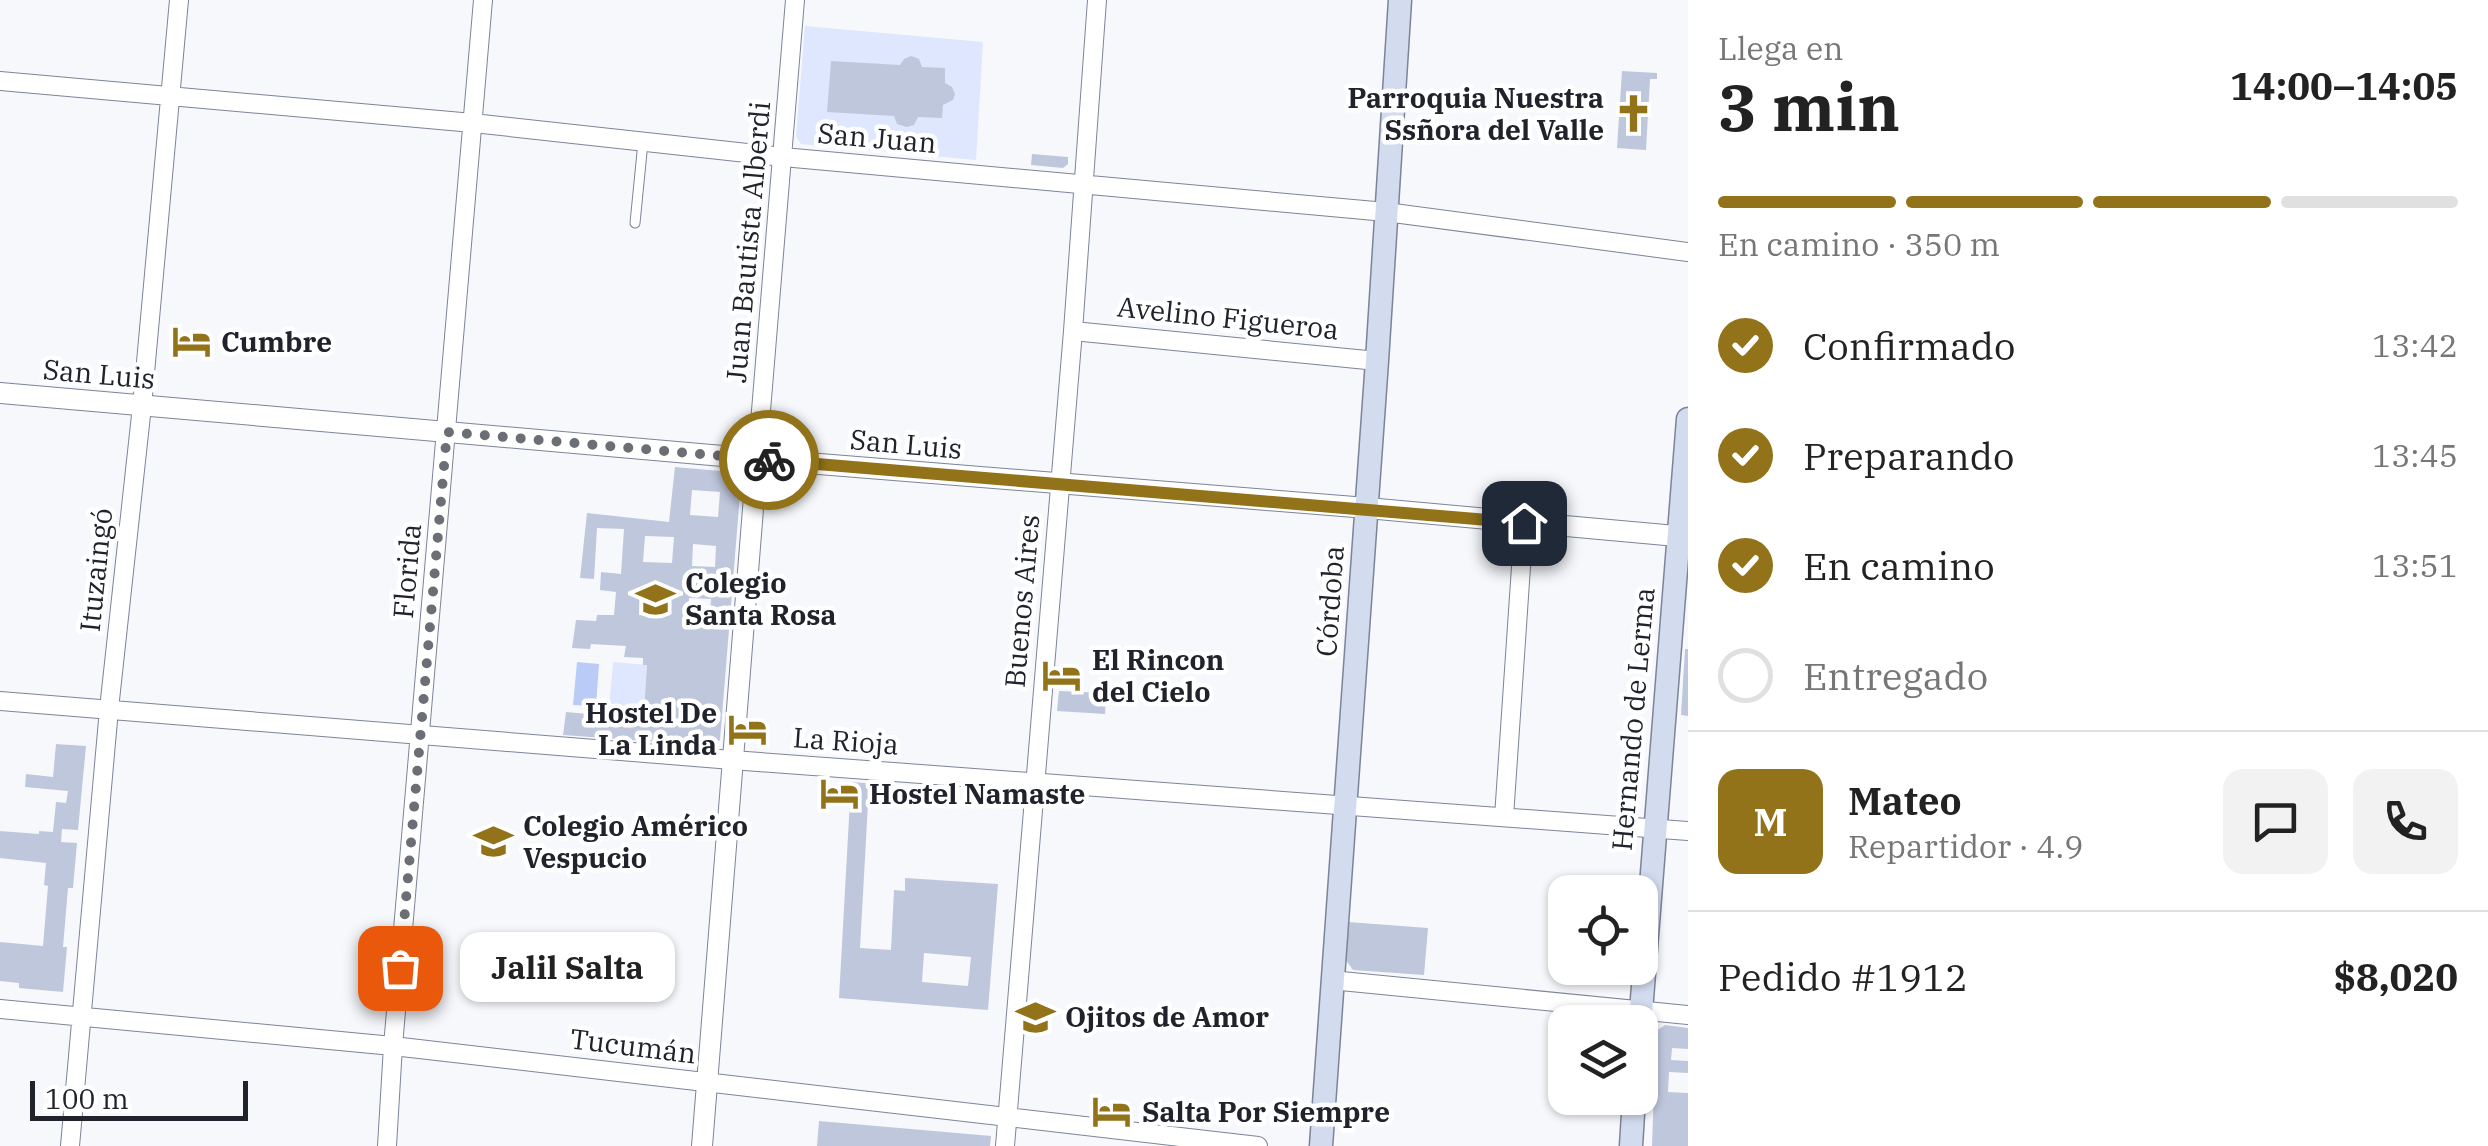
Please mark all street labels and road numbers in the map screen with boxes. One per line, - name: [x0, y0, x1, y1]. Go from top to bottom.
- street label: Juan Bautista Alberdi: [717, 100, 778, 384]
- street label: San Juan: [816, 114, 938, 161]
- street label: Avelino Figueroa: [1115, 287, 1341, 348]
- street label: San Luis: [41, 350, 157, 397]
- street label: San Luis: [848, 420, 964, 467]
- street label: Ituzaingó: [71, 506, 120, 634]
- street label: Buenos Aires: [995, 513, 1048, 689]
- street label: Florida: [384, 522, 429, 620]
- street label: Córdoba: [1307, 544, 1352, 658]
- street label: Hernando de Lerma: [1603, 586, 1662, 852]
- street label: La Rioja: [792, 718, 900, 763]
- street label: Tucumán: [568, 1019, 698, 1072]

